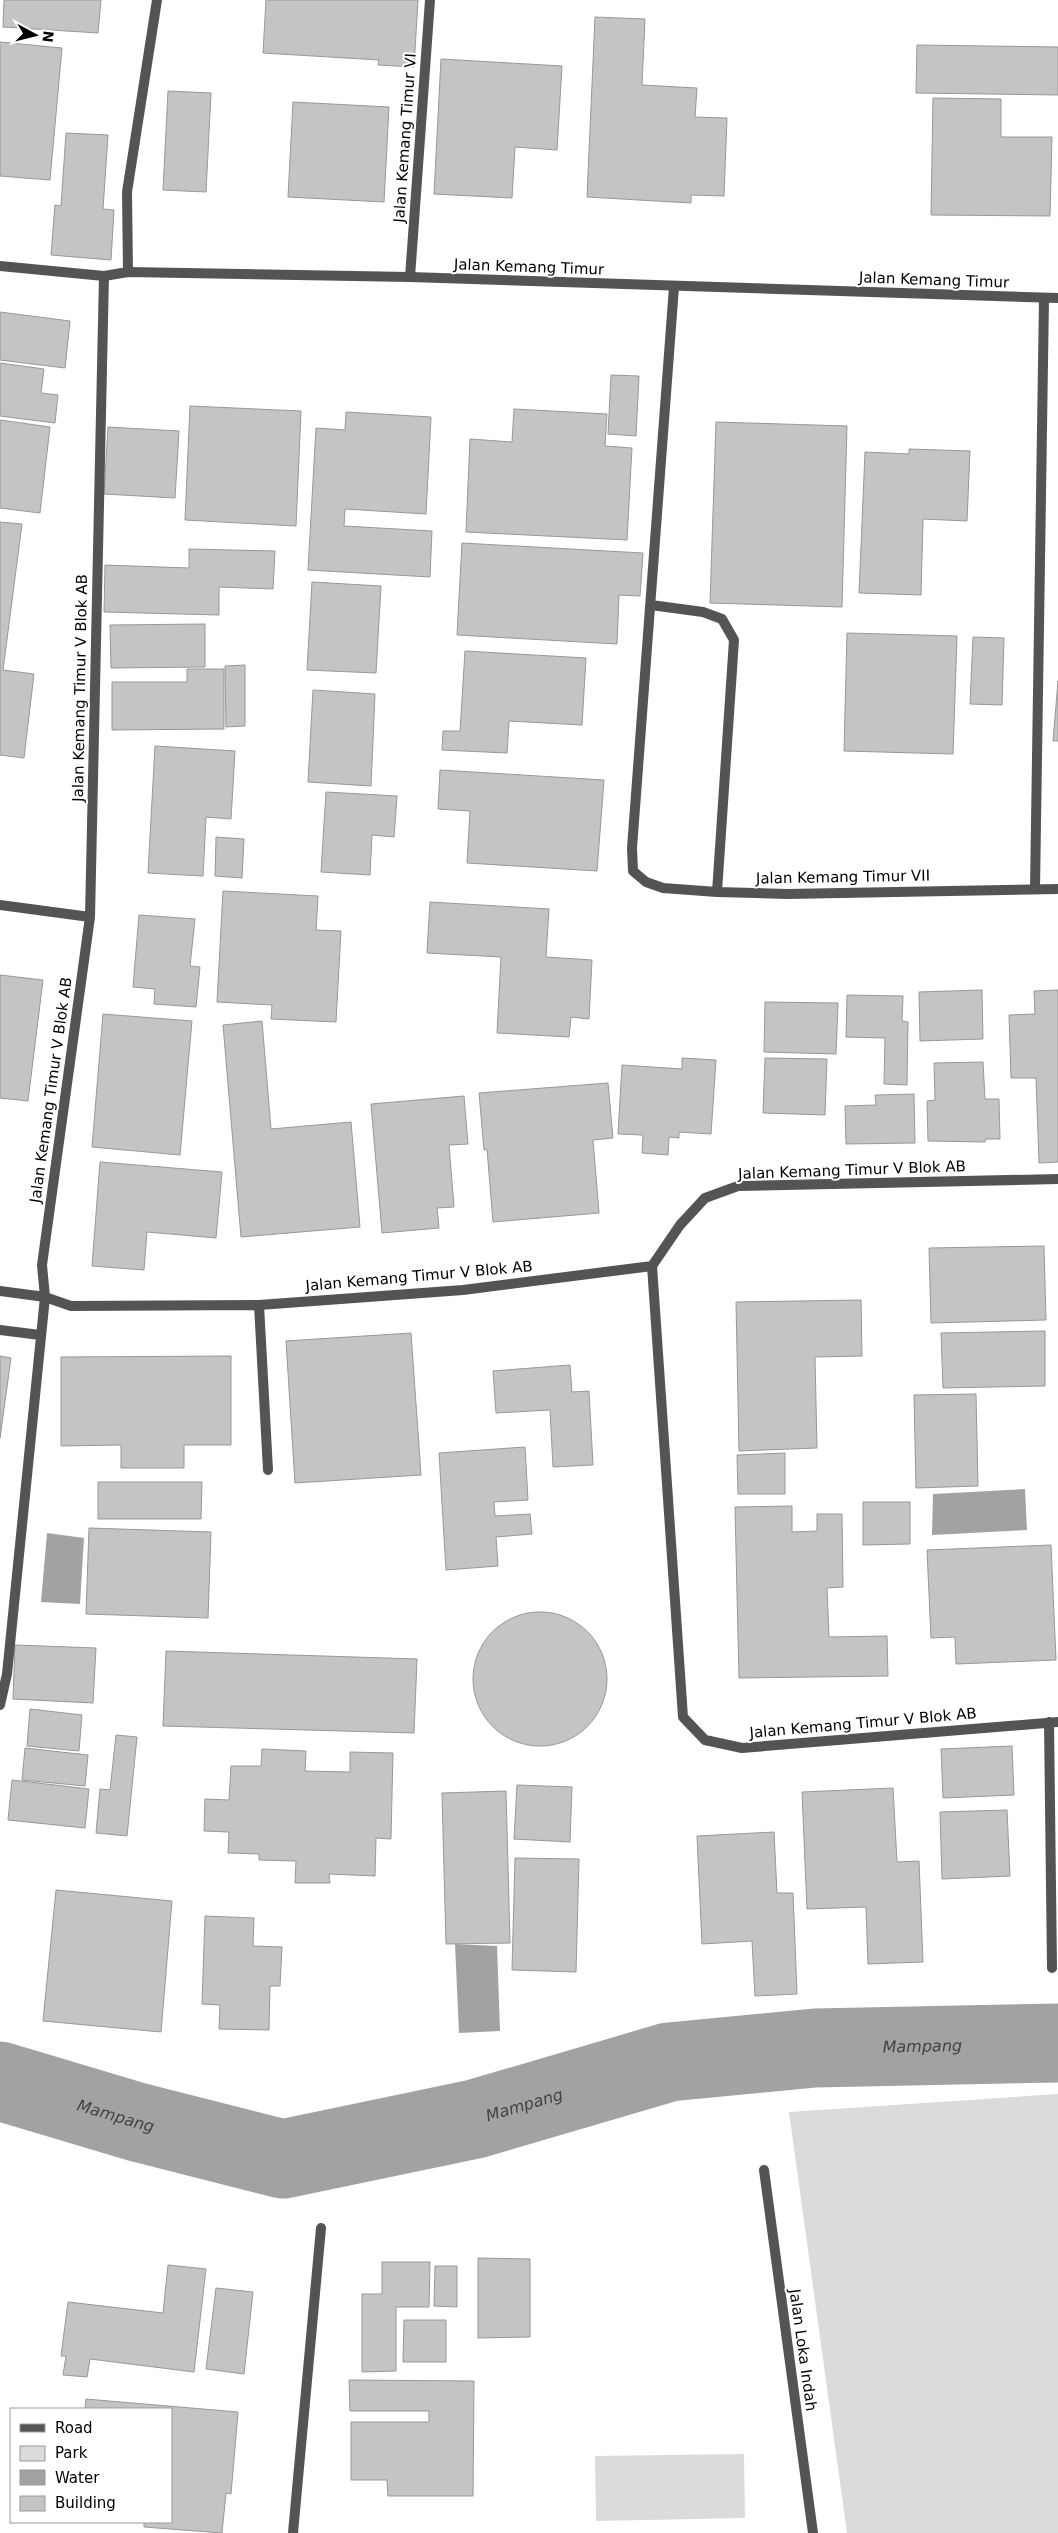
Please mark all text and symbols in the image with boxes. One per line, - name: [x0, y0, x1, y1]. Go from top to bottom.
- north arrow: [10, 10, 60, 60]
- text: N: [39, 30, 57, 43]
- street label: Jalan Kemang Timur VI: [390, 53, 420, 224]
- street label: Jalan Kemang Timur: [453, 255, 605, 279]
- street label: Jalan Kemang Timur: [858, 268, 1010, 292]
- street label: Jalan Kemang Timur V Blok AB: [69, 574, 91, 803]
- street label: Jalan Kemang Timur VII: [755, 866, 930, 888]
- street label: Jalan Kemang Timur V Blok AB: [26, 976, 76, 1205]
- street label: Jalan Kemang Timur V Blok AB: [737, 1157, 966, 1183]
- street label: Jalan Kemang Timur V Blok AB: [304, 1257, 533, 1295]
- street label: Jalan Kemang Timur V Blok AB: [748, 1704, 977, 1742]
- water label: Mampang: [882, 2035, 962, 2056]
- water label: Mampang: [483, 2084, 565, 2125]
- water label: Mampang: [75, 2095, 157, 2136]
- street label: Jalan Loka Indah: [785, 2287, 820, 2412]
- legend: [10, 2408, 172, 2523]
- text: Road: [55, 2419, 93, 2437]
- text: Park: [55, 2444, 88, 2462]
- text: Water: [55, 2469, 100, 2487]
- text: Building: [55, 2494, 116, 2512]

